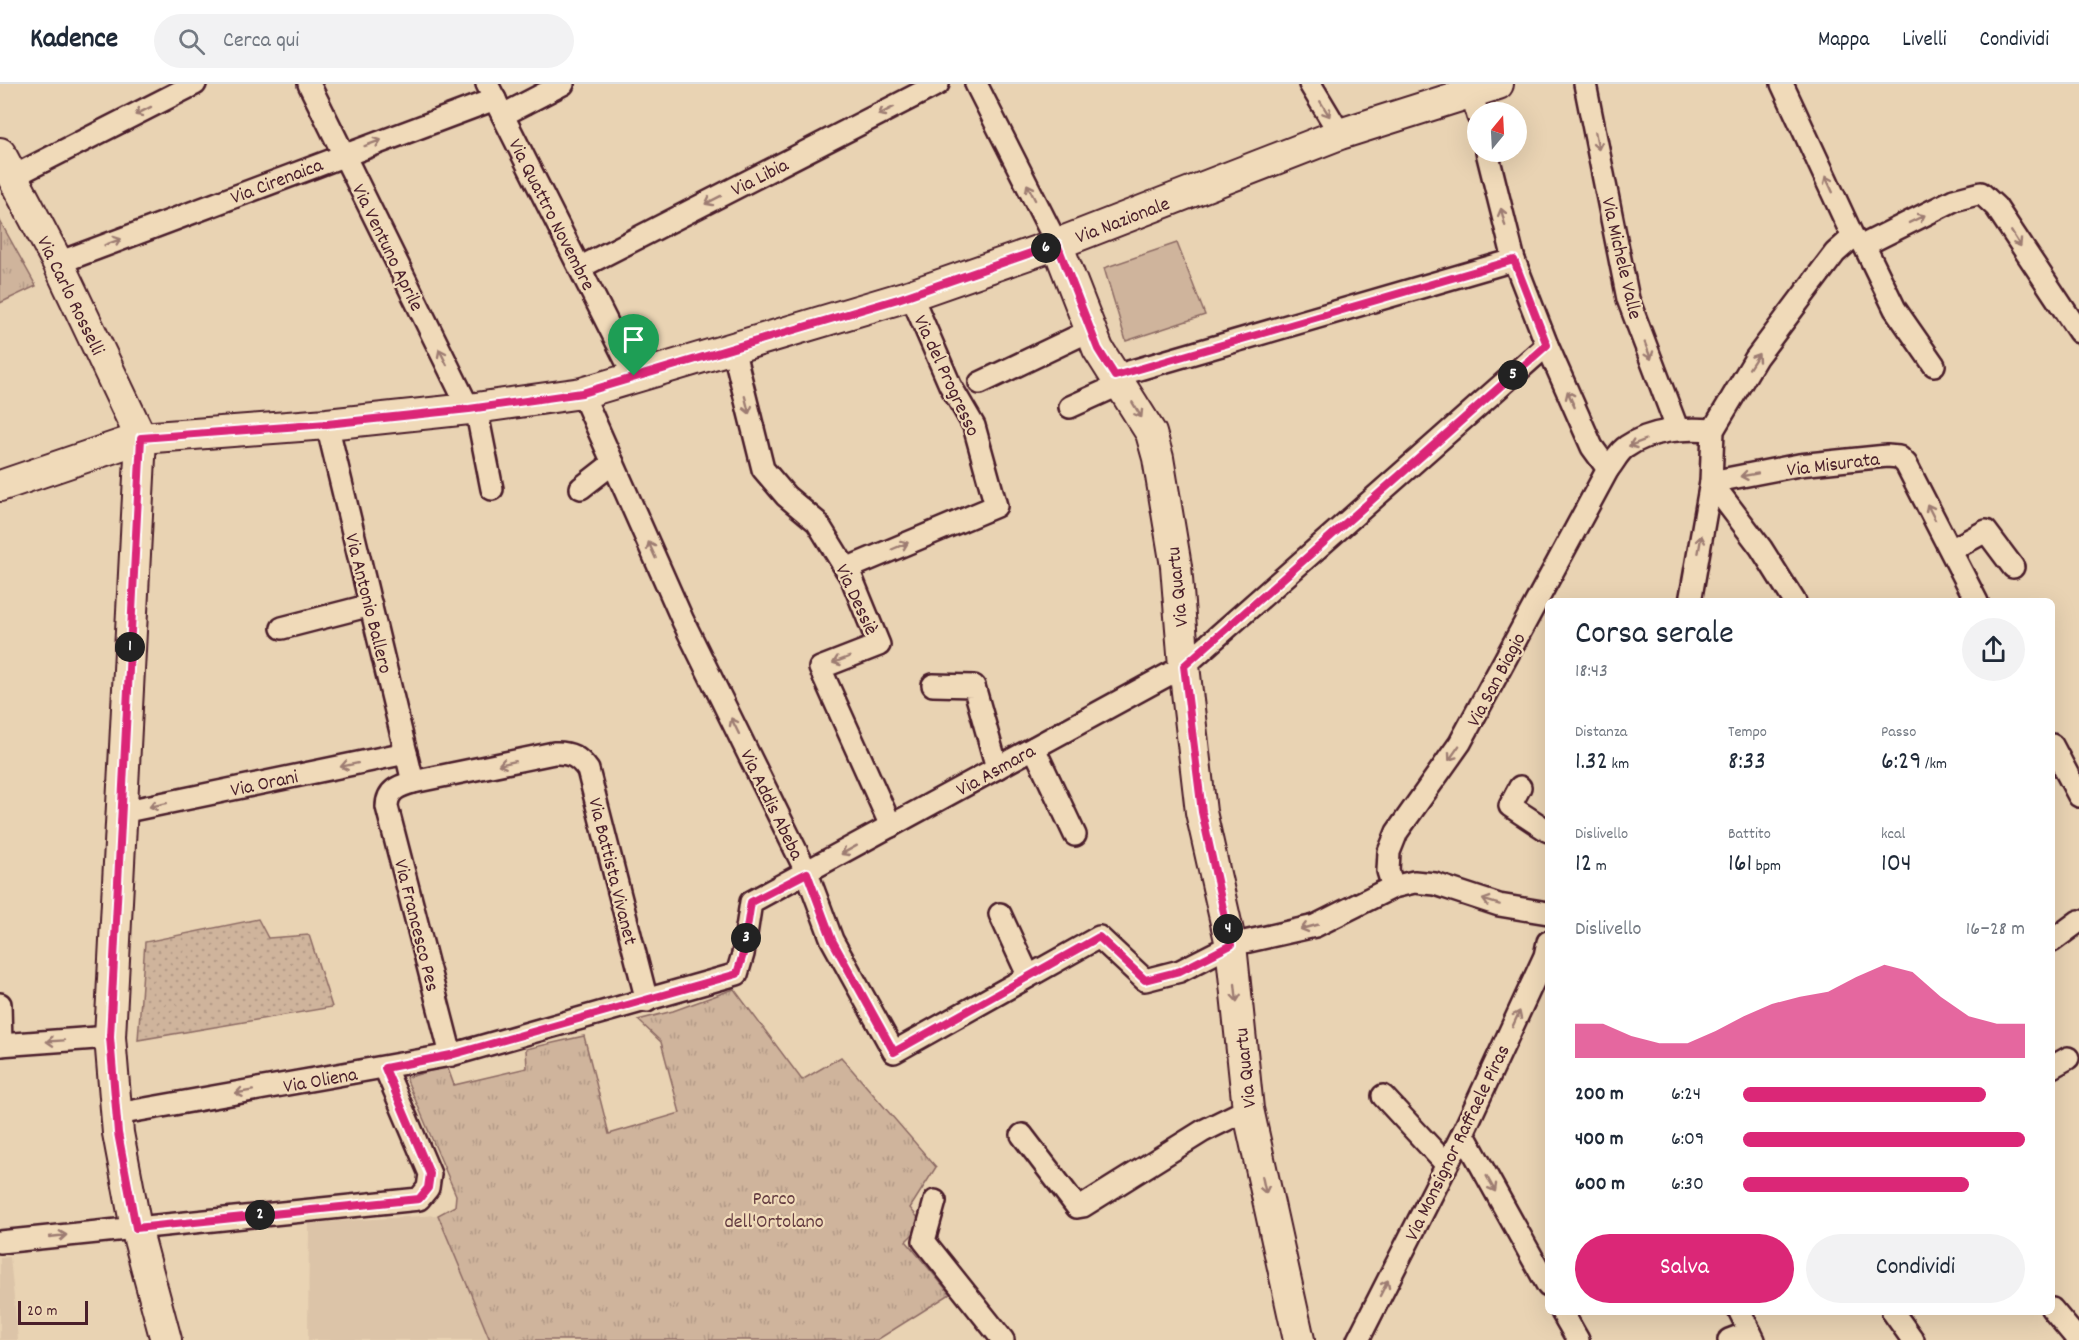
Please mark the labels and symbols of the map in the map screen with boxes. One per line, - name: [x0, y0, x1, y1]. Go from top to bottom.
- one-way arrow: [1320, 100, 1332, 117]
- north arrow: [1467, 102, 1527, 162]
- one-way arrow: [134, 105, 152, 117]
- one-way arrow: [878, 105, 896, 117]
- one-way arrow: [1592, 131, 1603, 151]
- street label: Via Quattro Novembre: [500, 135, 601, 296]
- one-way arrow: [363, 137, 382, 148]
- street label: Via Cirenaica: [227, 152, 328, 213]
- street label: Via Libia: [727, 152, 794, 205]
- one-way arrow: [1822, 176, 1834, 194]
- street label: Via Ventuno Aprile: [343, 180, 429, 317]
- one-way arrow: [1024, 184, 1036, 202]
- street label: Via Nazionale: [1072, 191, 1174, 253]
- one-way arrow: [704, 194, 722, 206]
- street label: Via Michele Valle: [1592, 195, 1648, 322]
- one-way arrow: [1497, 207, 1509, 226]
- one-way arrow: [1907, 212, 1925, 224]
- one-way arrow: [2011, 230, 2023, 247]
- street label: Via Carlo Rosselli: [28, 232, 110, 361]
- pin: 6: [1031, 233, 1061, 263]
- one-way arrow: [103, 236, 121, 247]
- street label: Via del Progresso: [905, 311, 986, 442]
- pin: [608, 314, 659, 376]
- one-way arrow: [1643, 341, 1654, 359]
- one-way arrow: [437, 348, 449, 366]
- one-way arrow: [1749, 353, 1761, 370]
- pin: 5: [1498, 360, 1528, 390]
- one-way arrow: [1565, 391, 1576, 409]
- one-way arrow: [741, 395, 753, 414]
- one-way arrow: [1131, 401, 1143, 418]
- one-way arrow: [1628, 438, 1646, 449]
- street label: Via Misurata: [1785, 446, 1882, 486]
- one-way arrow: [1739, 470, 1759, 481]
- one-way arrow: [1925, 504, 1936, 522]
- street label: Via Antonio Ballero: [336, 531, 398, 677]
- one-way arrow: [1695, 534, 1706, 554]
- one-way arrow: [890, 540, 908, 552]
- one-way arrow: [645, 541, 657, 559]
- street label: Via Quartu: [1161, 545, 1197, 628]
- street label: Via Dessiè: [827, 560, 884, 640]
- street label: Via San Biagio: [1461, 628, 1534, 733]
- pin: 1: [115, 632, 145, 662]
- one-way arrow: [832, 655, 851, 666]
- one-way arrow: [728, 718, 740, 736]
- street label: Via Asmara: [952, 738, 1042, 805]
- one-way arrow: [1448, 744, 1460, 760]
- street label: Via Addis Abeba: [731, 745, 809, 866]
- one-way arrow: [498, 758, 517, 769]
- one-way arrow: [340, 759, 359, 771]
- street label: Via Orani: [228, 764, 301, 806]
- street label: Via Battista Vivanet: [579, 795, 643, 948]
- one-way arrow: [149, 799, 168, 811]
- one-way arrow: [841, 844, 858, 856]
- street label: Via Francesco Pes: [385, 857, 445, 995]
- one-way arrow: [1482, 896, 1501, 907]
- pin: 4: [1213, 914, 1243, 944]
- one-way arrow: [1300, 922, 1319, 934]
- pin: 3: [731, 923, 761, 953]
- one-way arrow: [1231, 982, 1242, 1002]
- one-way arrow: [1511, 1010, 1523, 1028]
- street label: Via Quartu: [1229, 1026, 1265, 1109]
- one-way arrow: [45, 1036, 65, 1047]
- street label: Via Monsignor Raffaele Piras: [1399, 1041, 1518, 1246]
- street label: Via Oliena: [281, 1062, 360, 1102]
- one-way arrow: [235, 1087, 255, 1098]
- one-way arrow: [1259, 1175, 1270, 1195]
- one-way arrow: [1485, 1175, 1497, 1192]
- park label: Parco dell'Ortolano: [724, 1186, 824, 1237]
- pin: 2: [245, 1200, 275, 1230]
- one-way arrow: [48, 1230, 68, 1241]
- one-way arrow: [1379, 1279, 1390, 1297]
- scale bar: [18, 1298, 88, 1326]

